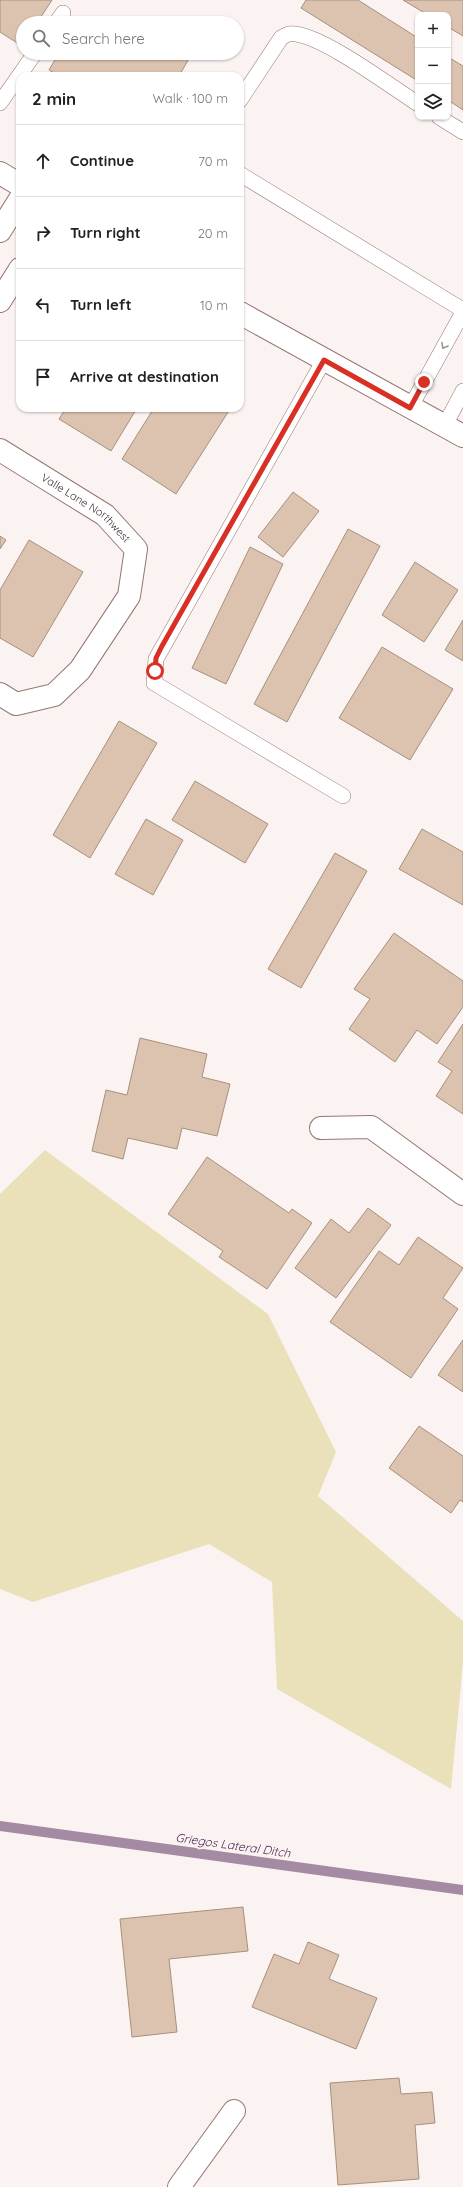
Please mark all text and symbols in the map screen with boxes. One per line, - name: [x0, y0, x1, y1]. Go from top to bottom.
- map controls: [415, 12, 451, 120]
- button: +: [415, 12, 451, 48]
- search box: [16, 16, 244, 60]
- icon: search: [30, 27, 52, 49]
- text: Search here: [62, 29, 145, 48]
- button: −: [415, 48, 451, 84]
- button: layers: [415, 84, 451, 120]
- text: 2 min: [32, 88, 76, 109]
- text: Walk · 100 m: [152, 90, 228, 106]
- icon: ahead: [32, 150, 54, 172]
- text: Continue: [70, 151, 134, 170]
- text: 70 m: [198, 153, 228, 169]
- icon: right: [32, 222, 54, 244]
- text: Turn right: [70, 223, 141, 242]
- text: 20 m: [198, 225, 228, 241]
- icon: left: [32, 294, 54, 316]
- text: Turn left: [70, 295, 132, 314]
- text: 10 m: [200, 297, 228, 313]
- one-way arrow: [442, 342, 449, 350]
- icon: arrive: [32, 366, 54, 388]
- text: Arrive at destination: [70, 367, 219, 386]
- route end: [415, 373, 433, 391]
- street label: Valle Lane Northwest: [39, 470, 134, 546]
- route start: [146, 662, 164, 680]
- water label: Griegos Lateral Ditch: [174, 1829, 292, 1861]

